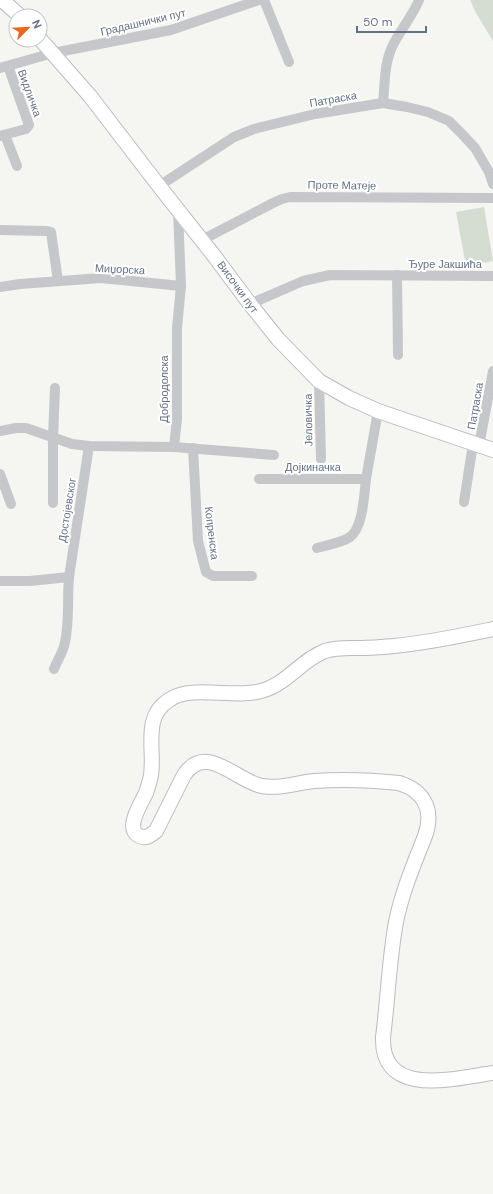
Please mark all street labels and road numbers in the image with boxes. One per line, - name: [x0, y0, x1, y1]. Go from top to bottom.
- street label: Градашнички пут: [99, 5, 187, 39]
- street label: Видличка: [15, 67, 45, 119]
- street label: Патраска: [308, 88, 359, 110]
- street label: Проте Матеје: [308, 177, 376, 193]
- street label: Ђуре Јакшића: [408, 257, 483, 271]
- street label: Височки пут: [214, 258, 262, 316]
- street label: Миџорска: [95, 261, 146, 277]
- street label: Добродолска: [157, 354, 171, 423]
- street label: Патраска: [464, 380, 486, 431]
- street label: Јеловичка: [301, 393, 315, 447]
- street label: Дојкиначка: [285, 460, 342, 474]
- street label: Достојевског: [55, 477, 79, 543]
- street label: Копренска: [202, 506, 222, 561]

